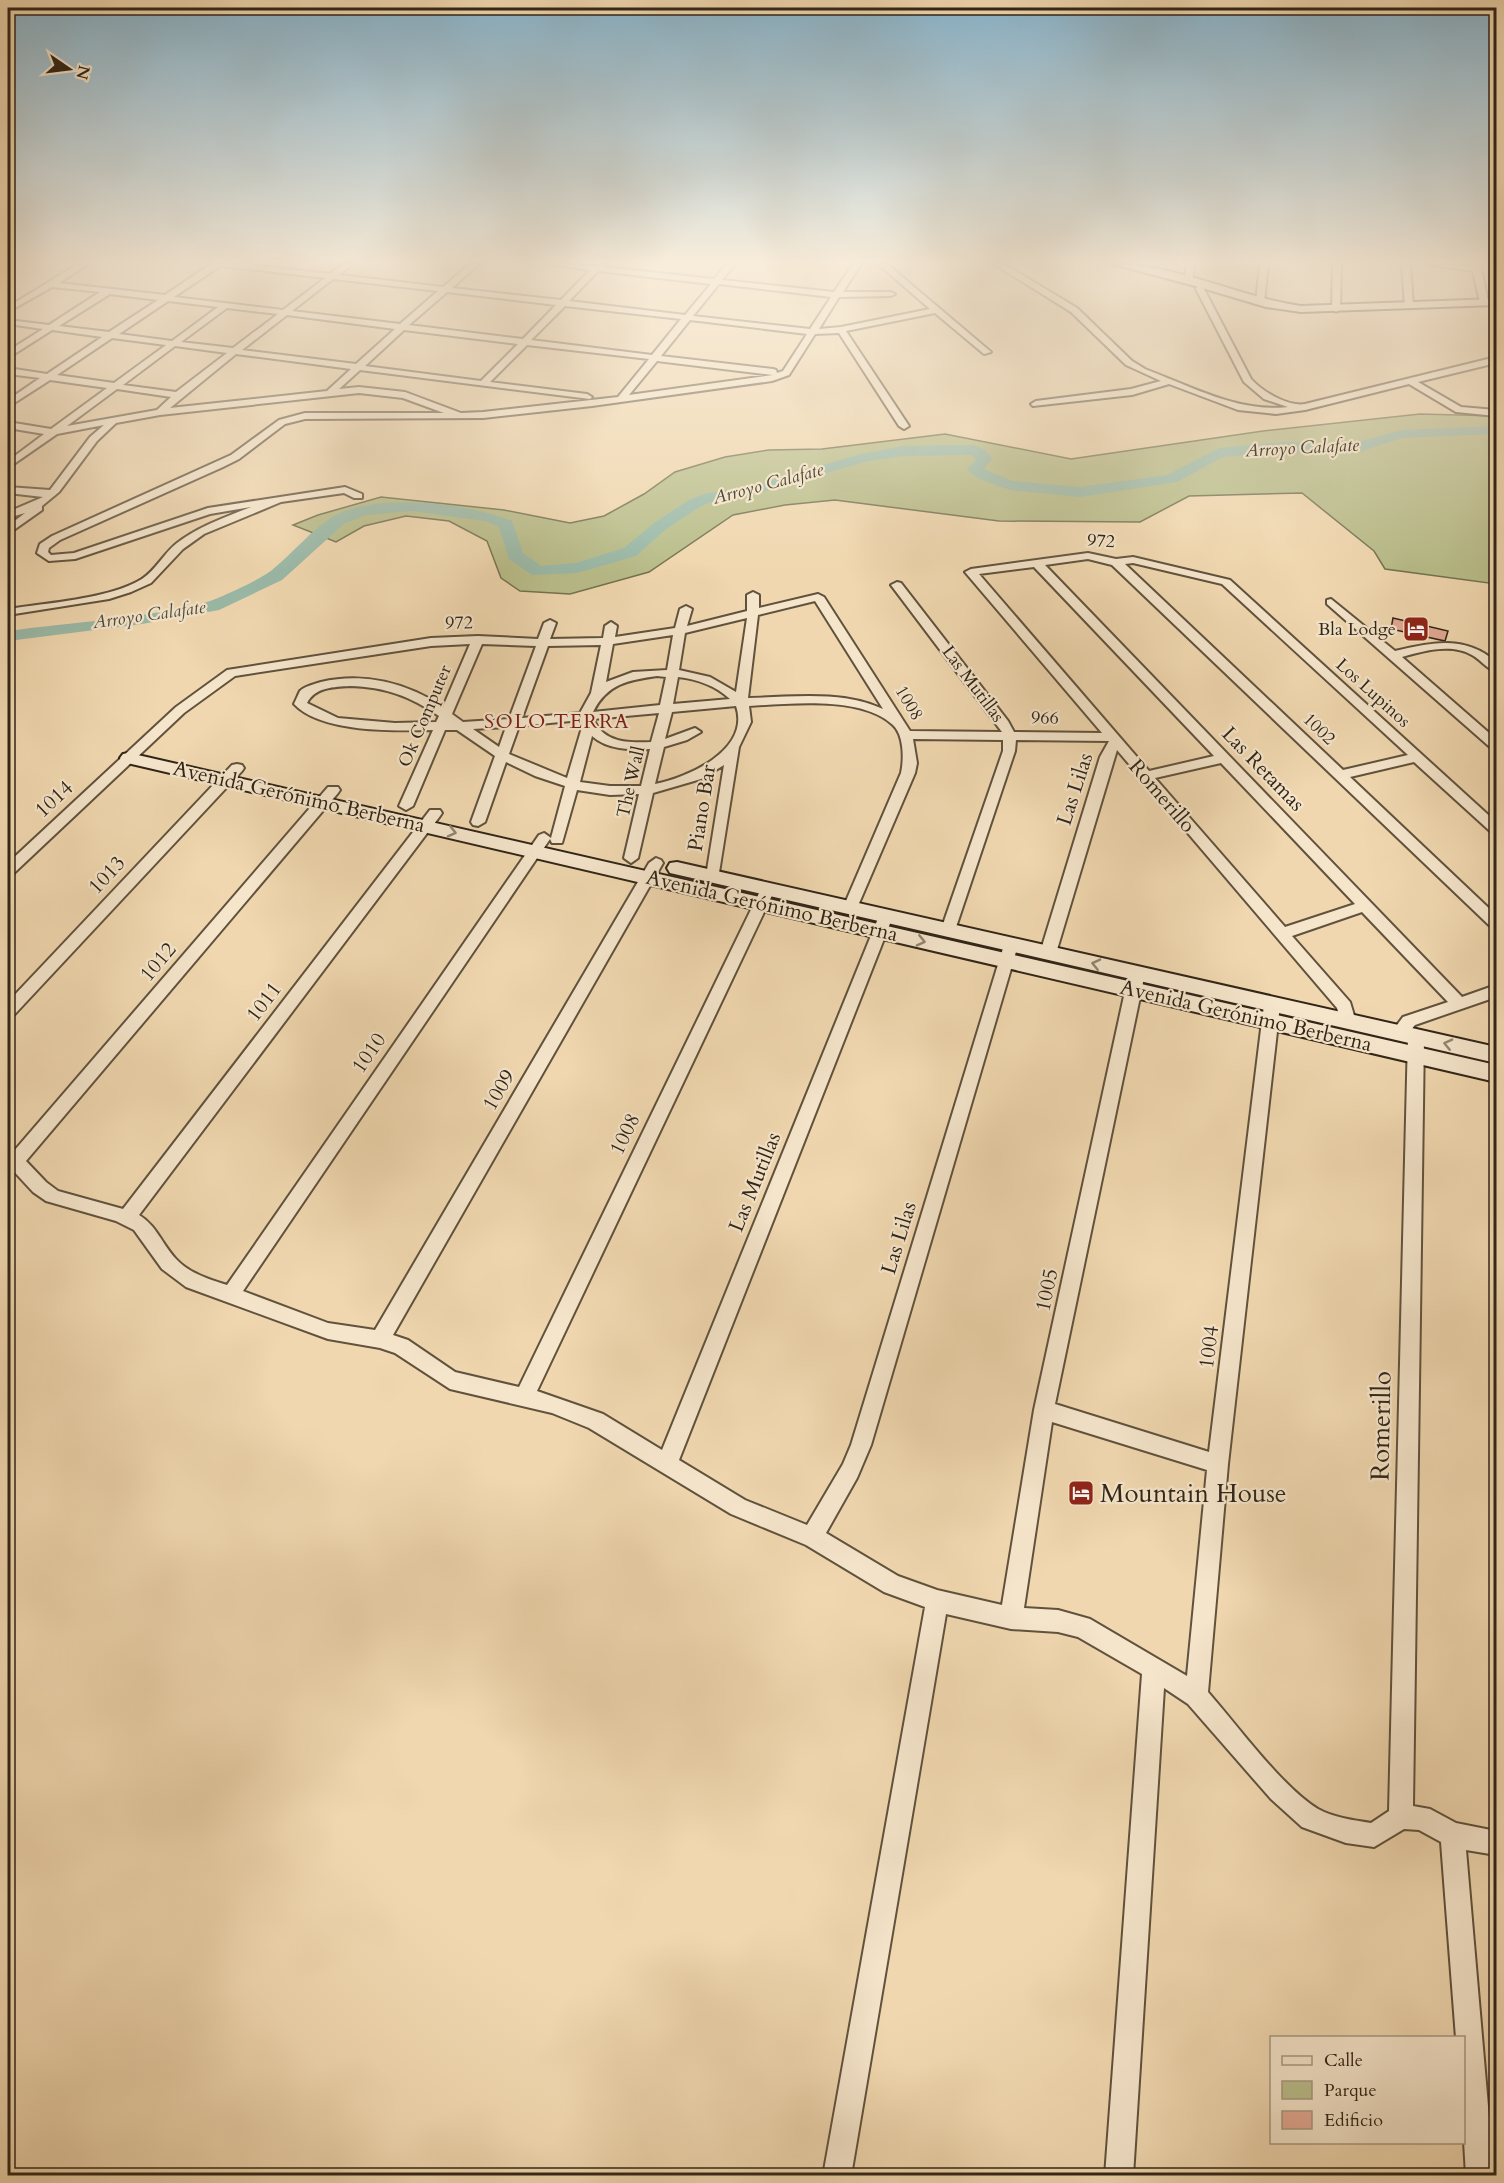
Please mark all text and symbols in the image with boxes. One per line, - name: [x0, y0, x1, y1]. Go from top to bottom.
- north arrow: [39, 39, 99, 99]
- text: N: [70, 63, 95, 82]
- water label: Arroyo Calafate: [1243, 432, 1361, 464]
- water label: Arroyo Calafate: [709, 457, 827, 511]
- street label: 972: [1086, 528, 1116, 554]
- water label: Arroyo Calafate: [90, 595, 208, 635]
- street label: 972: [445, 610, 473, 636]
- hotel icon: Bla Lodge: [1401, 614, 1431, 644]
- place label: Bla Lodge: [1318, 617, 1396, 642]
- street label: Las Mutillas: [936, 641, 1010, 727]
- street label: Los Lupinos: [1330, 653, 1416, 733]
- street label: Ok Computer: [392, 661, 458, 771]
- street label: 1008: [889, 681, 929, 725]
- street label: 966: [1031, 705, 1059, 731]
- street label: 1002: [1297, 707, 1341, 751]
- district label: SOLO TERRA: [484, 708, 630, 735]
- street label: Las Retamas: [1215, 720, 1311, 818]
- street label: The Wall: [611, 743, 651, 820]
- street label: Las Lilas: [1050, 749, 1100, 829]
- street label: Romerillo: [1122, 753, 1202, 839]
- street label: Avenida Gerónimo Berberna: [170, 754, 428, 840]
- street label: Piano Bar: [681, 762, 723, 853]
- street label: 1014: [28, 774, 80, 824]
- one-way arrow: [447, 824, 457, 837]
- street label: 1013: [82, 849, 132, 901]
- street label: Avenida Gerónimo Berberna: [643, 863, 901, 949]
- one-way arrow: [916, 934, 926, 947]
- street label: 1012: [133, 936, 183, 988]
- one-way arrow: [1091, 958, 1101, 971]
- street label: Avenida Gerónimo Berberna: [1117, 973, 1375, 1059]
- street label: 1011: [239, 976, 289, 1028]
- street label: 1010: [345, 1027, 393, 1079]
- one-way arrow: [1443, 1038, 1453, 1051]
- street label: 1009: [476, 1064, 522, 1116]
- street label: 1008: [603, 1108, 647, 1160]
- street label: Las Mutillas: [722, 1128, 788, 1236]
- street label: Las Lilas: [874, 1198, 924, 1278]
- street label: 1005: [1028, 1266, 1066, 1314]
- street label: 1004: [1192, 1324, 1226, 1370]
- street label: Romerillo: [1363, 1371, 1399, 1481]
- place label: Mountain House: [1100, 1476, 1287, 1511]
- hotel icon: Mountain House: [1066, 1478, 1096, 1508]
- legend: [1270, 2036, 1465, 2144]
- text: Calle: [1324, 2048, 1363, 2073]
- text: Parque: [1324, 2078, 1377, 2103]
- text: Edificio: [1324, 2108, 1383, 2133]

